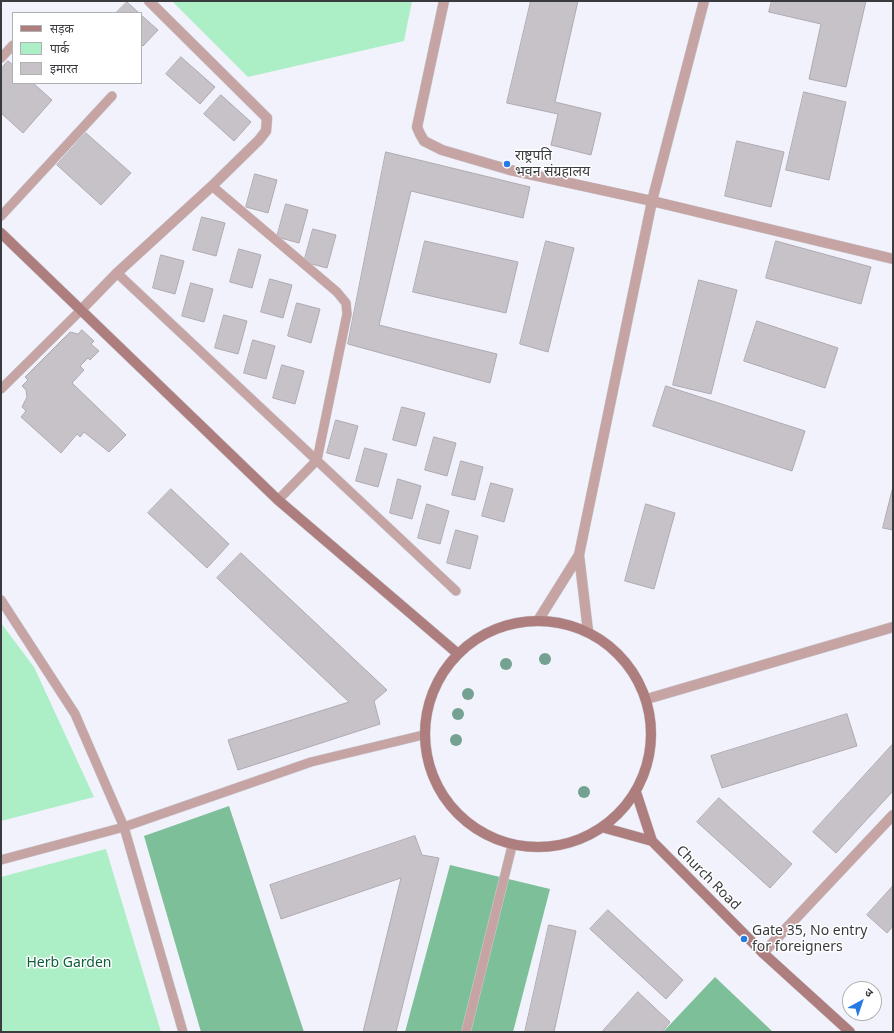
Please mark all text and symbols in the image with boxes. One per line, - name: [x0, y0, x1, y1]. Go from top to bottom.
- legend: [12, 12, 142, 84]
- text: सड़क: [50, 20, 74, 37]
- text: पार्क: [50, 40, 69, 57]
- text: इमारत: [50, 60, 78, 77]
- place label: राष्ट्रपति भवन संग्रहालय: [515, 148, 590, 180]
- marker: राष्ट्रपति भवन संग्रहालय: [502, 159, 512, 169]
- street label: Church Road: [672, 842, 744, 914]
- place label: Gate 35, No entry for foreigners: [752, 923, 867, 956]
- marker: Gate 35, No entry for foreigners: [739, 934, 749, 944]
- park label: Herb Garden: [26, 955, 112, 971]
- north arrow: [842, 981, 882, 1021]
- text: उ: [862, 984, 877, 1000]

